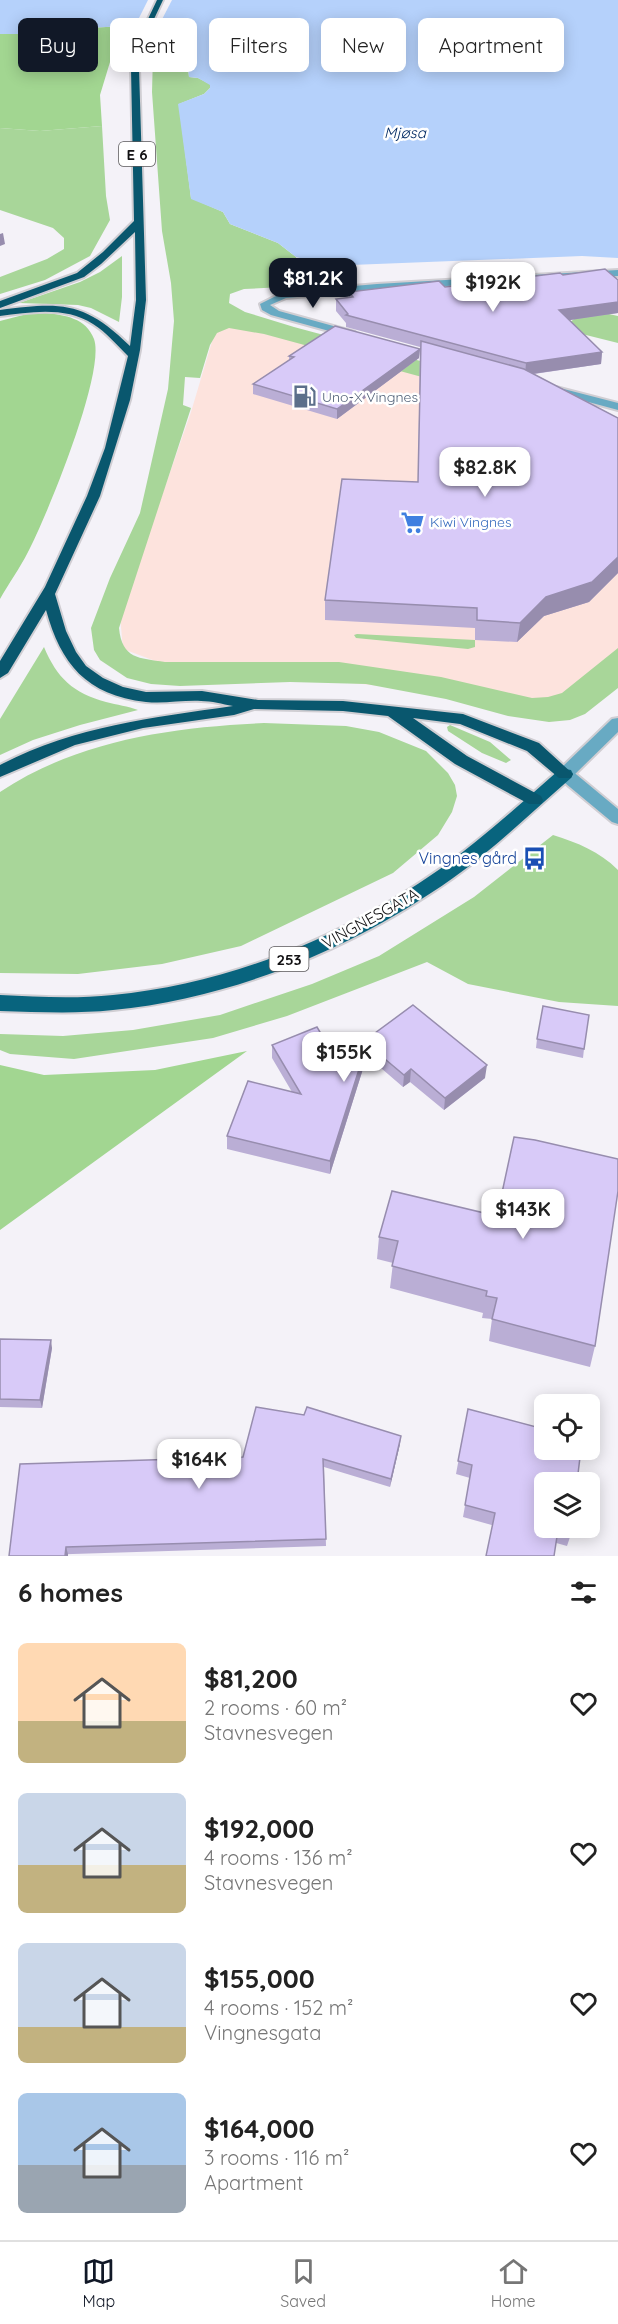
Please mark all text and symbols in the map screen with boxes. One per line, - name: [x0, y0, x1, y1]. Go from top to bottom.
- chip: Buy: [18, 18, 98, 72]
- chip: Rent: [110, 18, 197, 72]
- chip: Filters: [209, 18, 309, 72]
- chip: New: [321, 18, 406, 72]
- chip: Apartment: [418, 18, 564, 72]
- water label: Mjøsa: [384, 123, 427, 142]
- road number: E 6: [119, 142, 155, 166]
- pin: $81.2K: [264, 258, 362, 309]
- pin: $192K: [451, 262, 535, 313]
- text: $81.2K: [283, 265, 343, 290]
- text: $192K: [465, 269, 521, 294]
- fuel station icon: Uno-X Vingnes: [291, 384, 317, 410]
- place label: Uno-X Vingnes: [322, 388, 418, 406]
- pin: $82.8K: [436, 447, 534, 498]
- text: $82.8K: [453, 454, 517, 479]
- supermarket icon: Kiwi Vingnes: [399, 509, 425, 535]
- place label: Kiwi Vingnes: [430, 513, 512, 531]
- bus stop icon: Vingnes gård: [522, 845, 548, 871]
- place label: Vingnes gård: [418, 848, 517, 868]
- street label: VINGNESGATA: [318, 883, 422, 953]
- road number: 253: [270, 947, 308, 971]
- pin: $155K: [302, 1032, 386, 1083]
- text: $155K: [316, 1039, 372, 1064]
- pin: $143K: [481, 1189, 565, 1240]
- text: $143K: [495, 1196, 551, 1221]
- map controls: [534, 1394, 600, 1538]
- button: locate: [534, 1394, 600, 1460]
- pin: $164K: [157, 1439, 241, 1490]
- text: $164K: [171, 1446, 227, 1471]
- button: layers: [534, 1472, 600, 1538]
- text: 6 homes: [18, 1576, 123, 1609]
- icon: filters: [567, 1576, 600, 1609]
- text: $81,200: [204, 1662, 298, 1695]
- icon: home: [66, 1667, 138, 1739]
- icon: heart: [567, 1687, 600, 1720]
- text: 2 rooms · 60 m²: [204, 1695, 347, 1720]
- text: Stavnesvegen: [204, 1720, 333, 1745]
- text: $192,000: [204, 1812, 314, 1845]
- icon: home: [66, 1817, 138, 1889]
- icon: heart: [567, 1837, 600, 1870]
- text: 4 rooms · 136 m²: [204, 1845, 353, 1870]
- text: Stavnesvegen: [204, 1870, 333, 1895]
- text: $155,000: [204, 1962, 315, 1995]
- icon: home: [66, 1967, 138, 2039]
- icon: heart: [567, 1987, 600, 2020]
- text: 4 rooms · 152 m²: [204, 1995, 353, 2020]
- text: Vingnesgata: [204, 2020, 321, 2045]
- text: $164,000: [204, 2112, 314, 2145]
- icon: home: [66, 2117, 138, 2189]
- icon: heart: [567, 2137, 600, 2170]
- text: 3 rooms · 116 m²: [204, 2145, 349, 2170]
- text: Apartment: [204, 2170, 304, 2195]
- tab: Map: [82, 2255, 115, 2311]
- tab: Saved: [280, 2255, 326, 2311]
- tab: Home: [491, 2255, 536, 2311]

